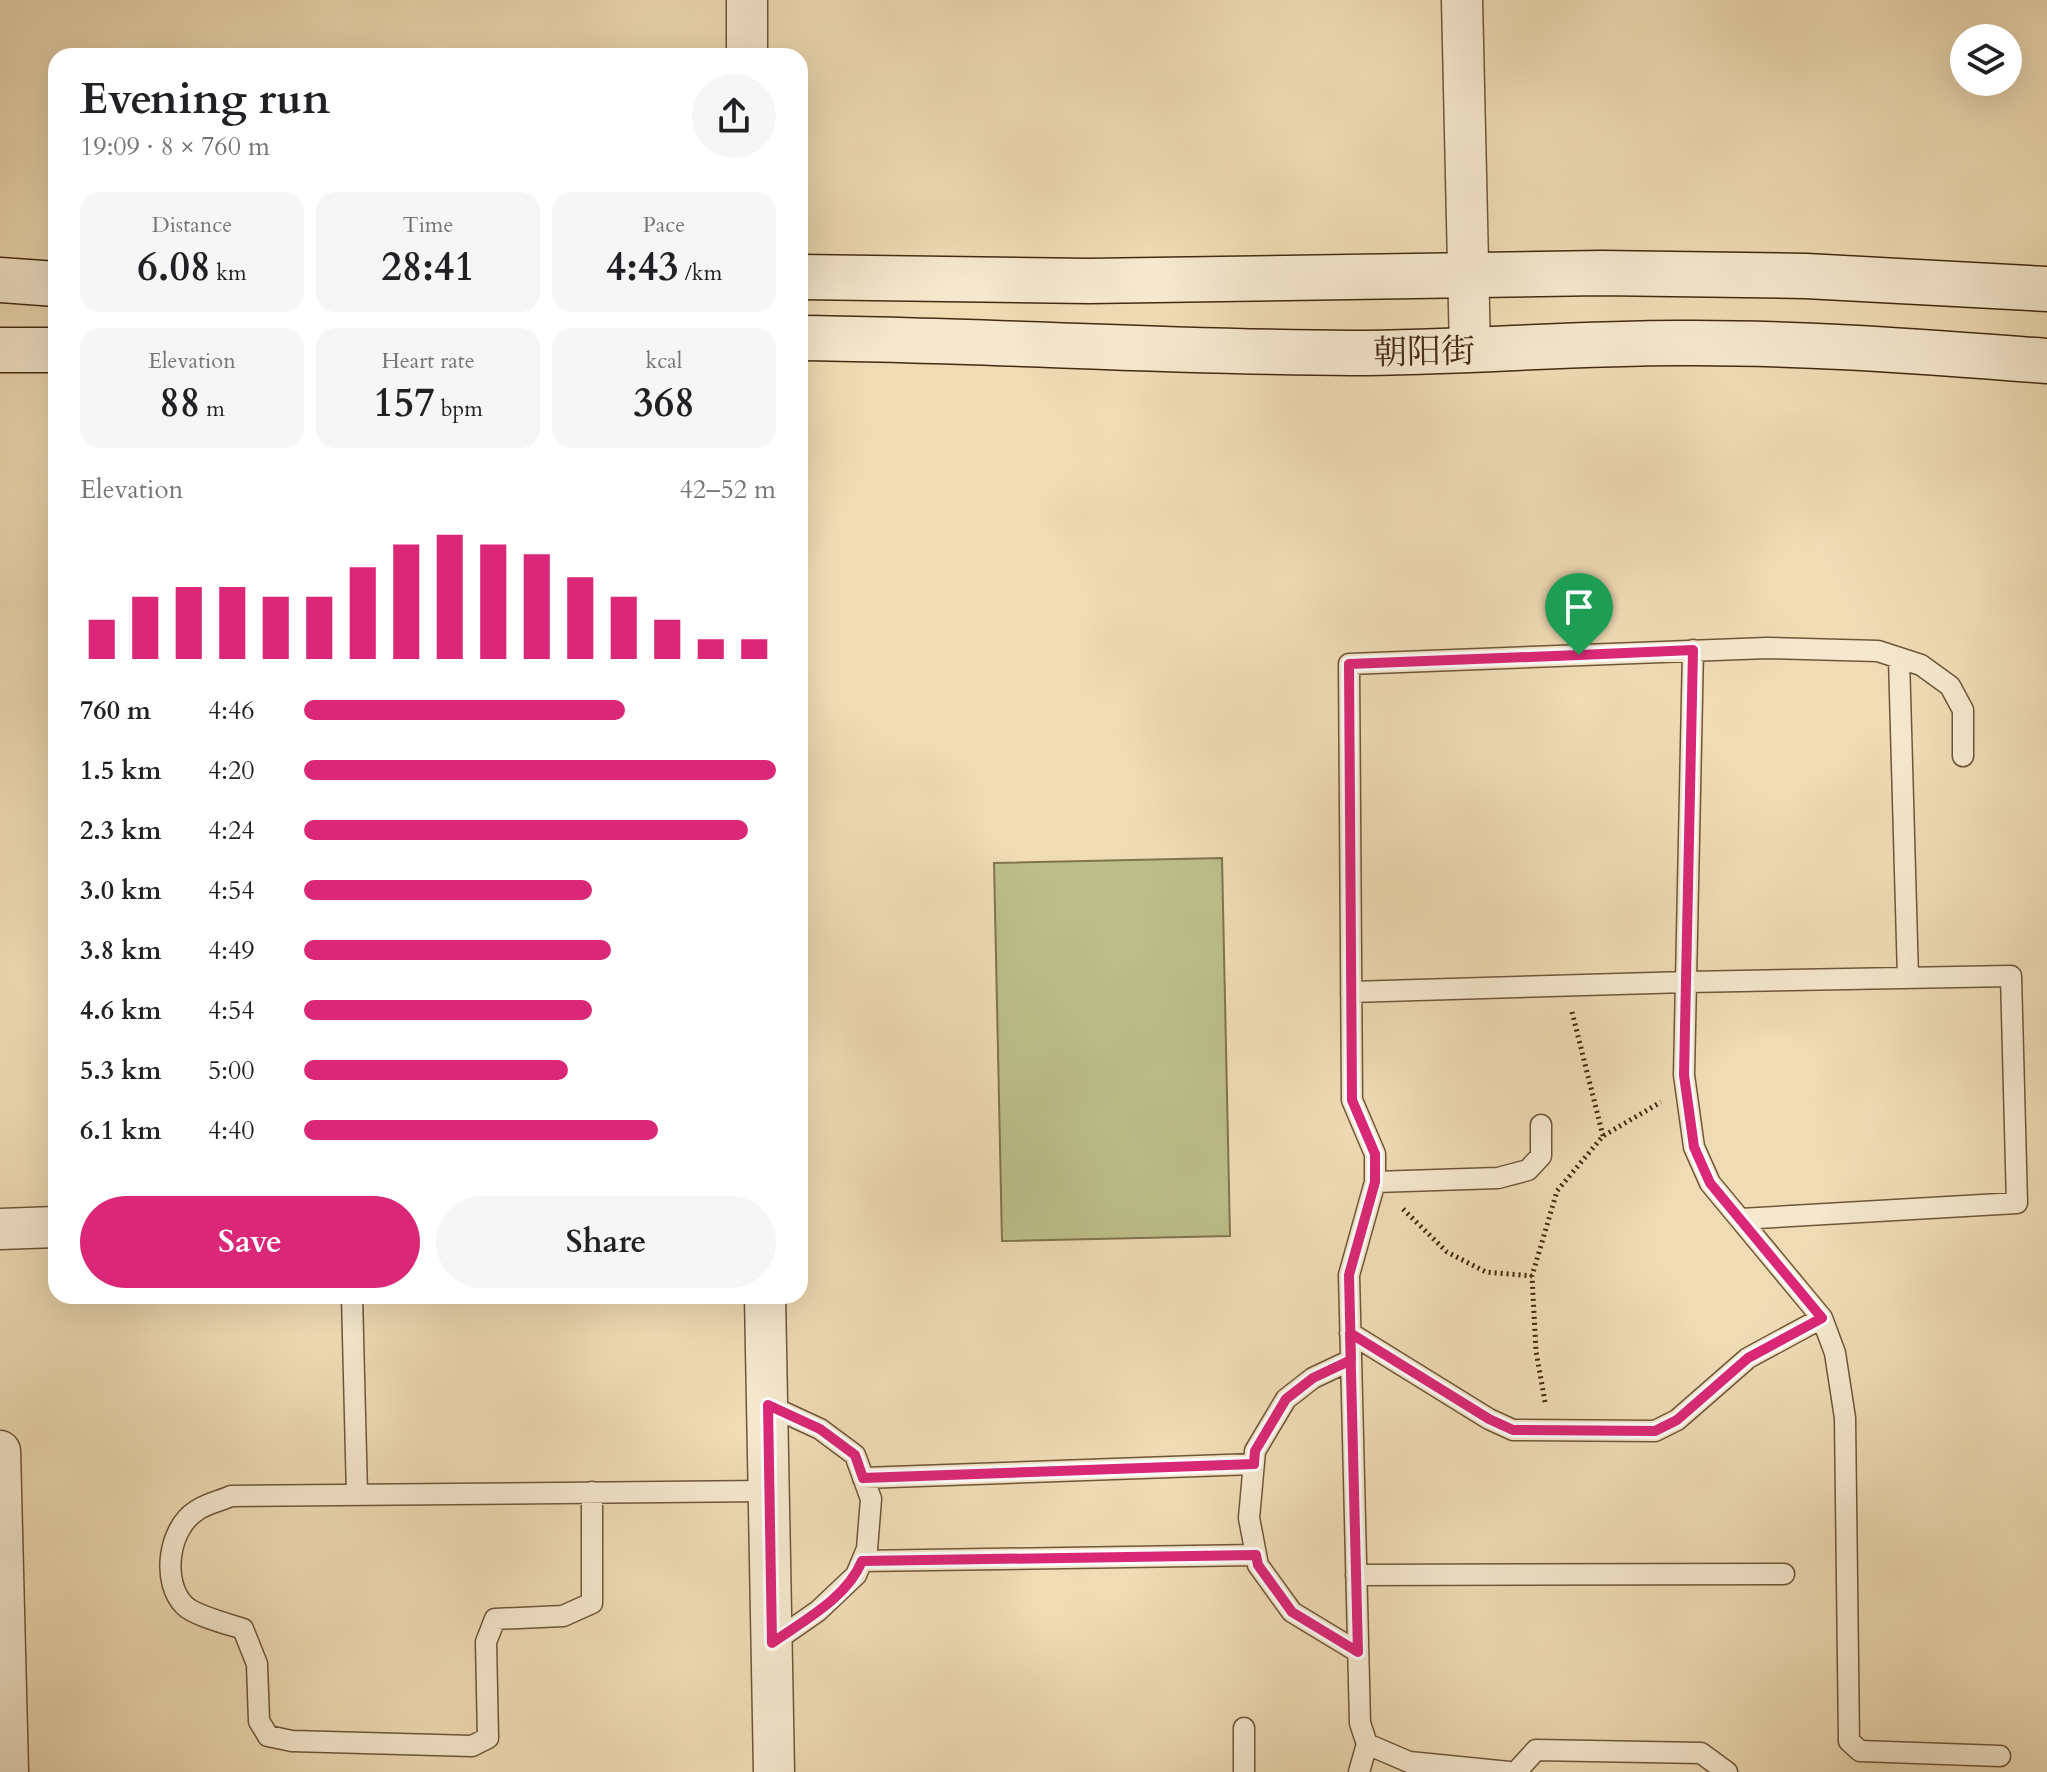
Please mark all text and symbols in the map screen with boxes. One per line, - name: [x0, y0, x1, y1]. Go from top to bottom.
- map controls: [1950, 24, 2022, 96]
- button: layers: [1950, 24, 2022, 96]
- text: Evening run: [80, 69, 330, 129]
- button: share: [692, 74, 776, 158]
- text: 19:09 · 8 × 760 m: [80, 129, 270, 164]
- text: Distance: [152, 210, 232, 240]
- text: Time: [403, 210, 453, 240]
- text: Pace: [643, 210, 685, 240]
- text: 6.08: [137, 240, 210, 295]
- text: 28:41: [381, 240, 475, 295]
- text: 4:43: [606, 240, 679, 295]
- text: km: [210, 258, 247, 288]
- text: /km: [679, 258, 722, 288]
- street label: 朝阳街: [1373, 328, 1475, 376]
- text: Elevation: [148, 346, 236, 376]
- text: Heart rate: [381, 346, 475, 376]
- text: kcal: [646, 346, 682, 376]
- text: 88: [159, 376, 200, 431]
- text: 157: [373, 376, 435, 431]
- text: 368: [633, 376, 695, 431]
- text: m: [200, 394, 225, 424]
- text: bpm: [435, 394, 483, 424]
- text: Elevation: [80, 472, 183, 507]
- text: 42–52 m: [679, 472, 776, 507]
- pin: [1545, 573, 1613, 655]
- icon: arrive: [1557, 585, 1601, 629]
- text: 760 m: [80, 693, 151, 728]
- text: 4:46: [208, 693, 255, 728]
- text: 1.5 km: [80, 753, 161, 788]
- text: 4:20: [208, 753, 255, 788]
- text: 2.3 km: [80, 813, 161, 848]
- text: 4:24: [208, 813, 255, 848]
- text: 3.0 km: [80, 873, 161, 908]
- text: 4:54: [208, 873, 255, 908]
- text: 3.8 km: [80, 933, 161, 968]
- text: 4:49: [208, 933, 255, 968]
- text: 4.6 km: [80, 993, 161, 1028]
- text: 4:54: [208, 993, 255, 1028]
- text: 5.3 km: [80, 1053, 161, 1088]
- text: 5:00: [208, 1053, 255, 1088]
- text: 6.1 km: [80, 1113, 161, 1148]
- text: 4:40: [208, 1113, 255, 1148]
- button: Save: [80, 1196, 420, 1288]
- button: Share: [436, 1196, 776, 1288]

